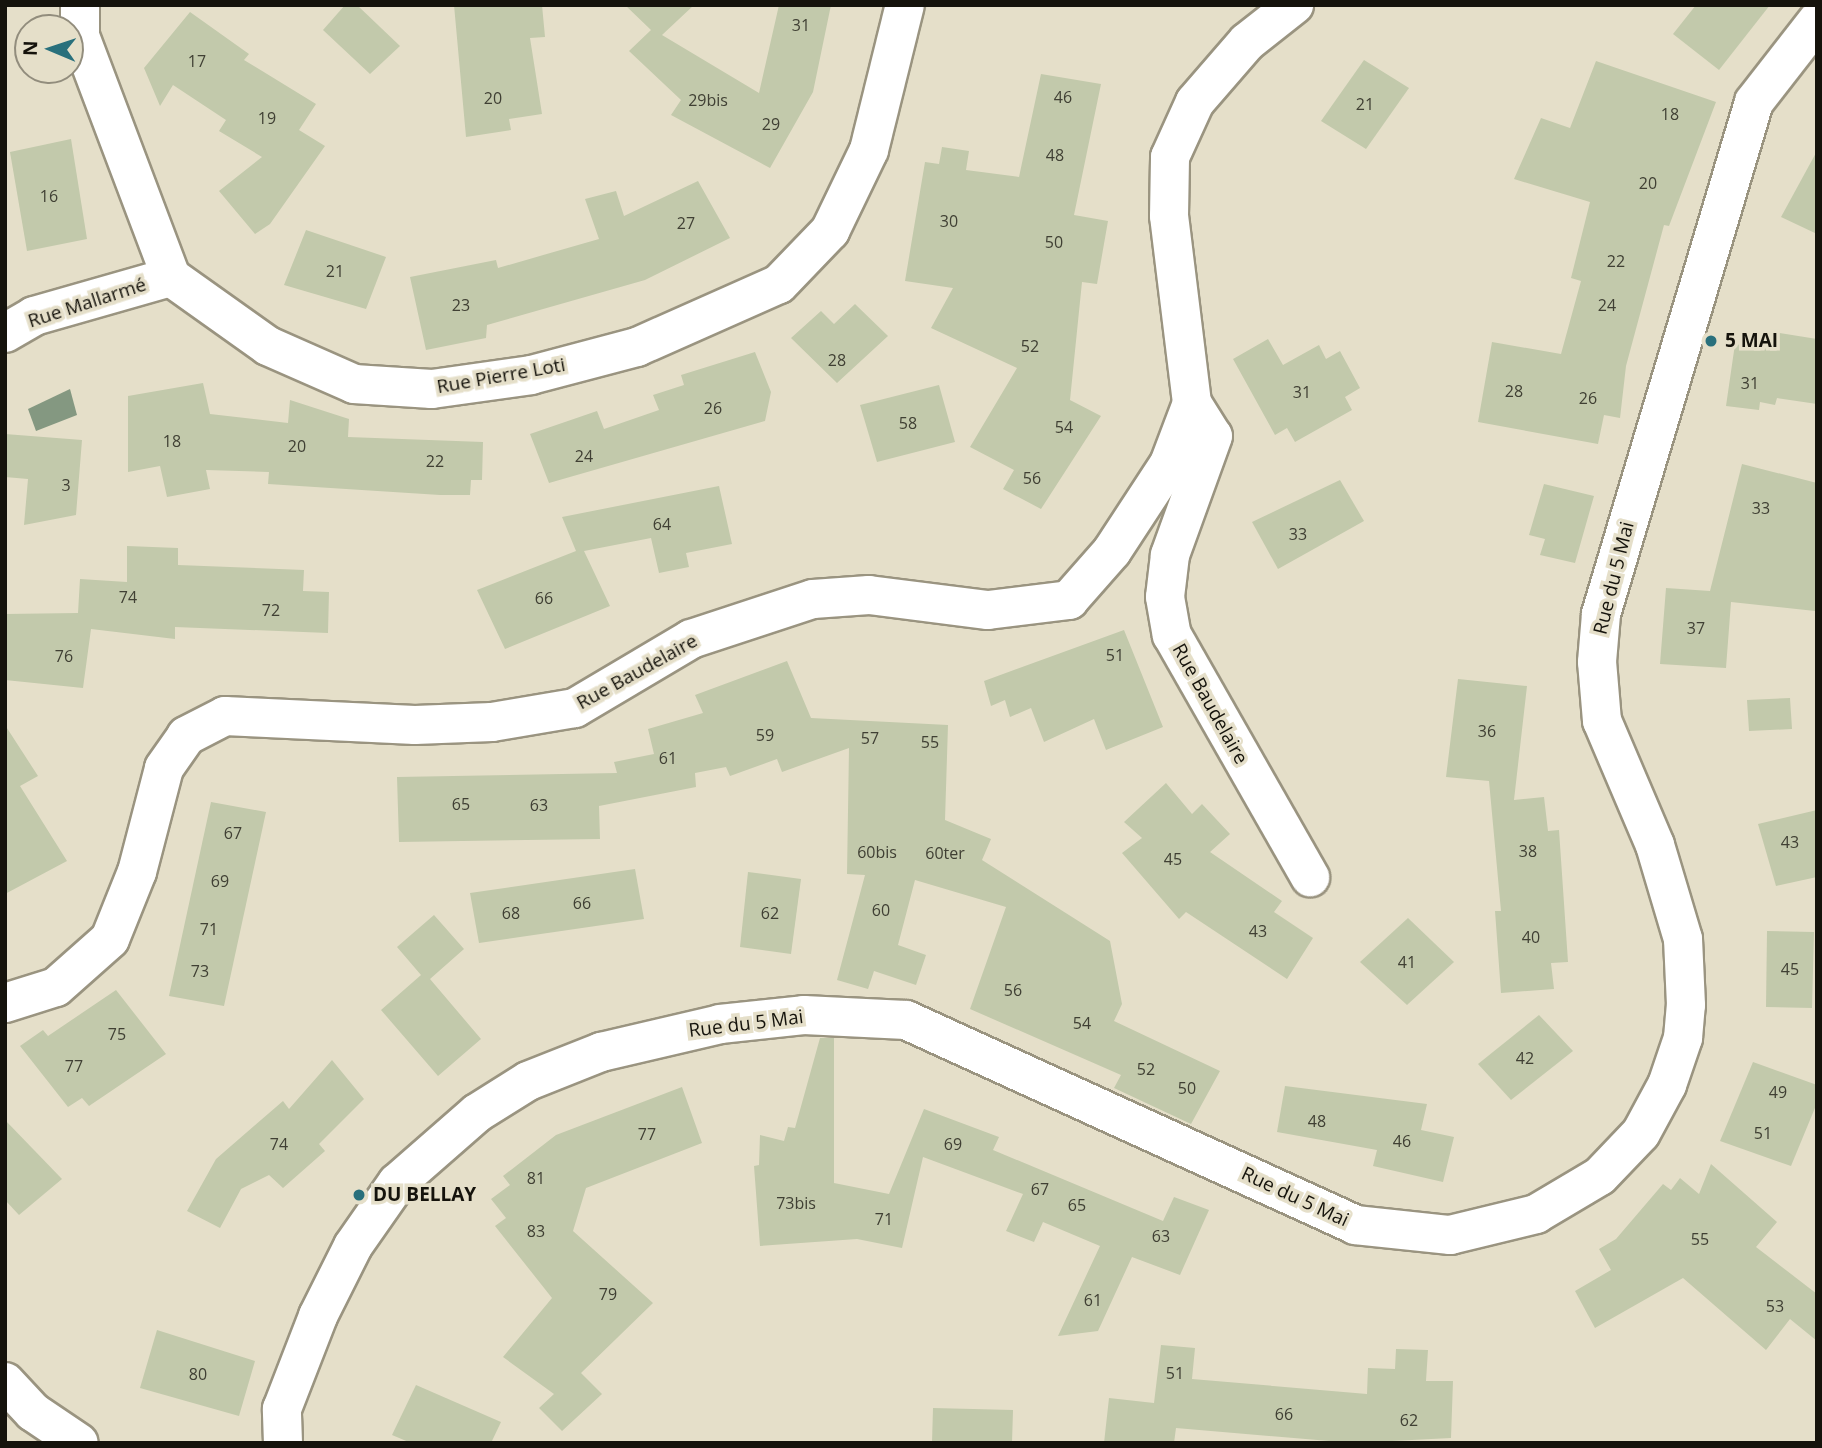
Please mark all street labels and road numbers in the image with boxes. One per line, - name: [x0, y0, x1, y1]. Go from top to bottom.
- street label: Rue Mallarmé: [25, 273, 149, 333]
- street label: Rue Pierre Loti: [435, 353, 567, 399]
- street label: Rue du 5 Mai: [1589, 519, 1639, 637]
- street label: Rue Baudelaire: [573, 629, 701, 715]
- street label: Rue Baudelaire: [1167, 640, 1253, 768]
- street label: Rue du 5 Mai: [687, 1006, 805, 1042]
- street label: Rue du 5 Mai: [1238, 1162, 1352, 1232]

